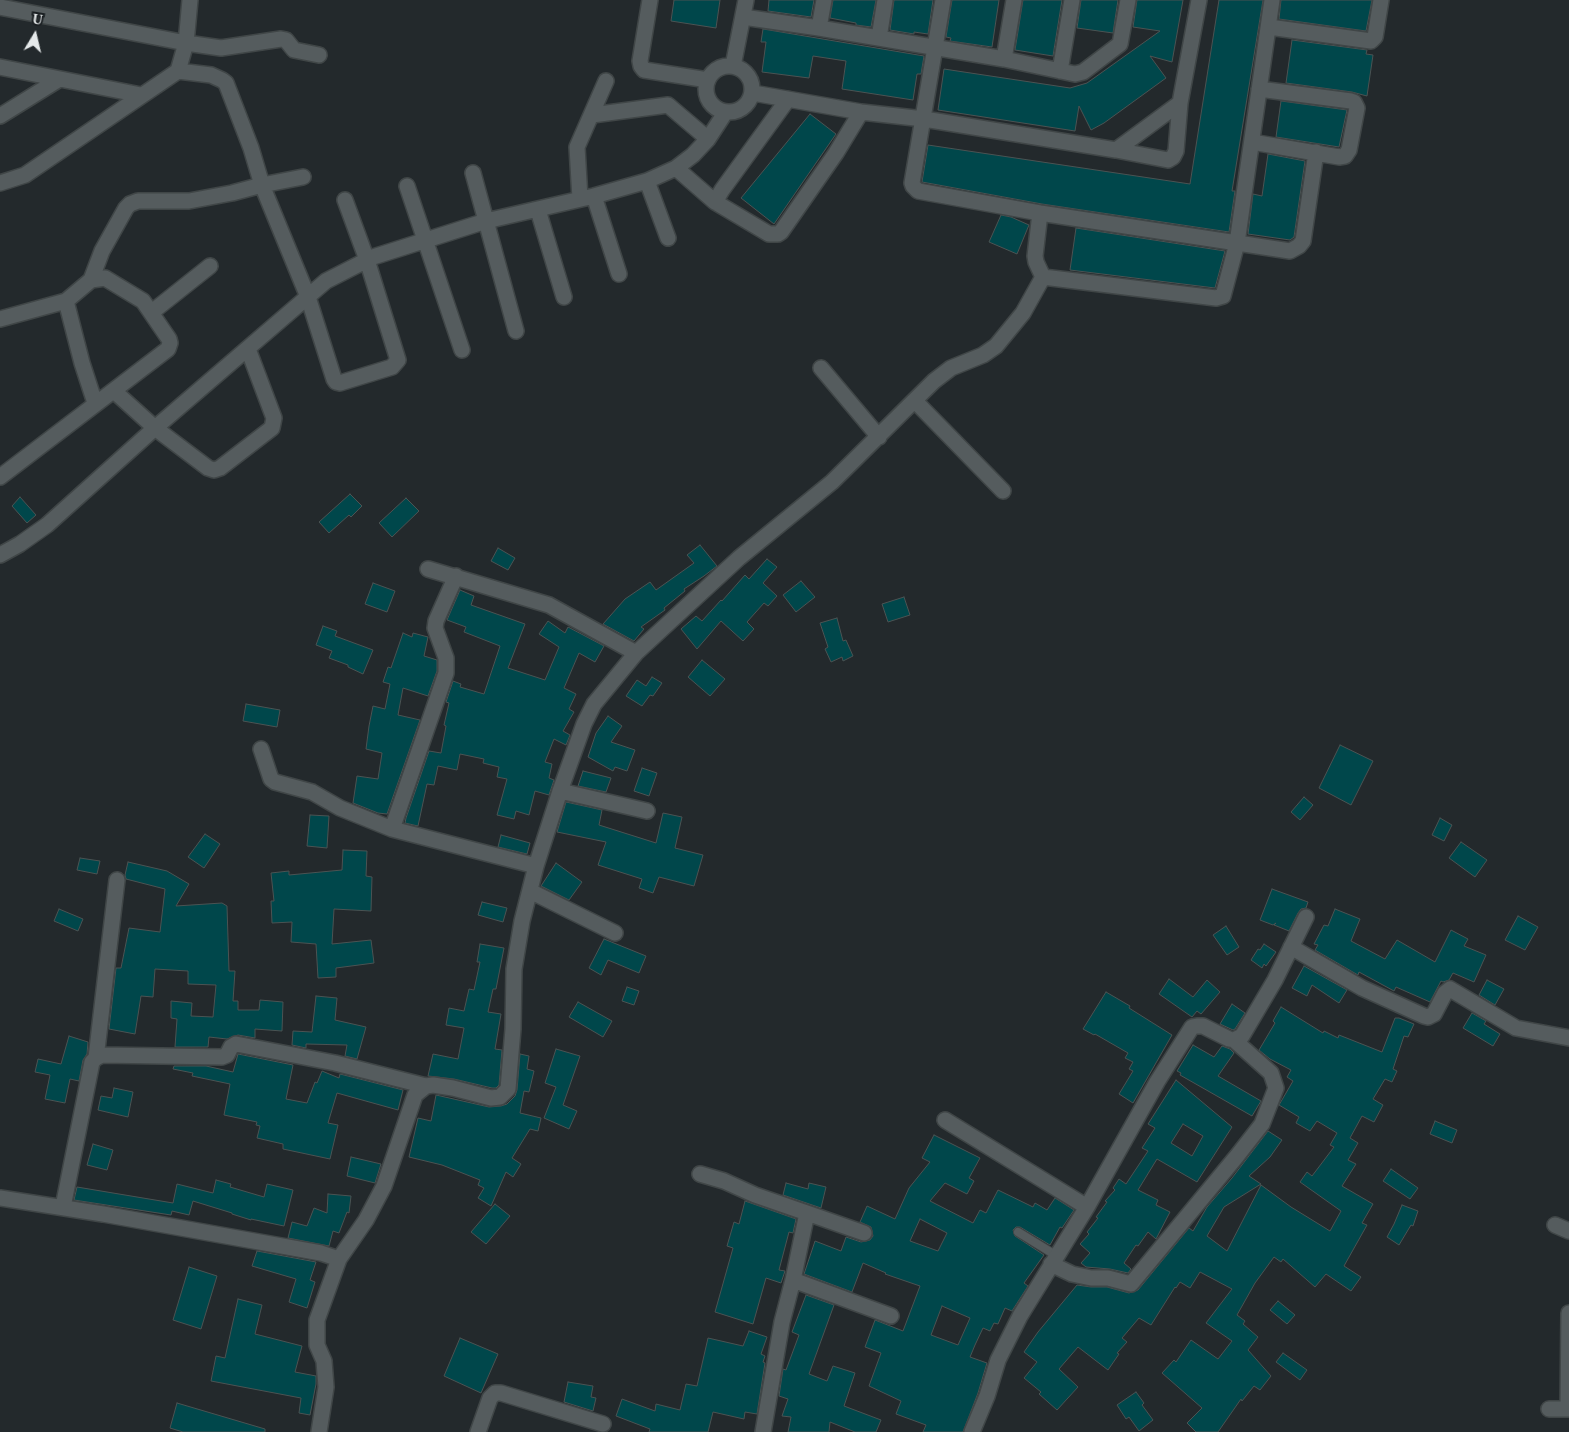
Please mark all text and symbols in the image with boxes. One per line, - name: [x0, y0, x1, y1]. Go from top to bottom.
- north arrow: [10, 10, 60, 60]
- text: U: [31, 11, 44, 28]

